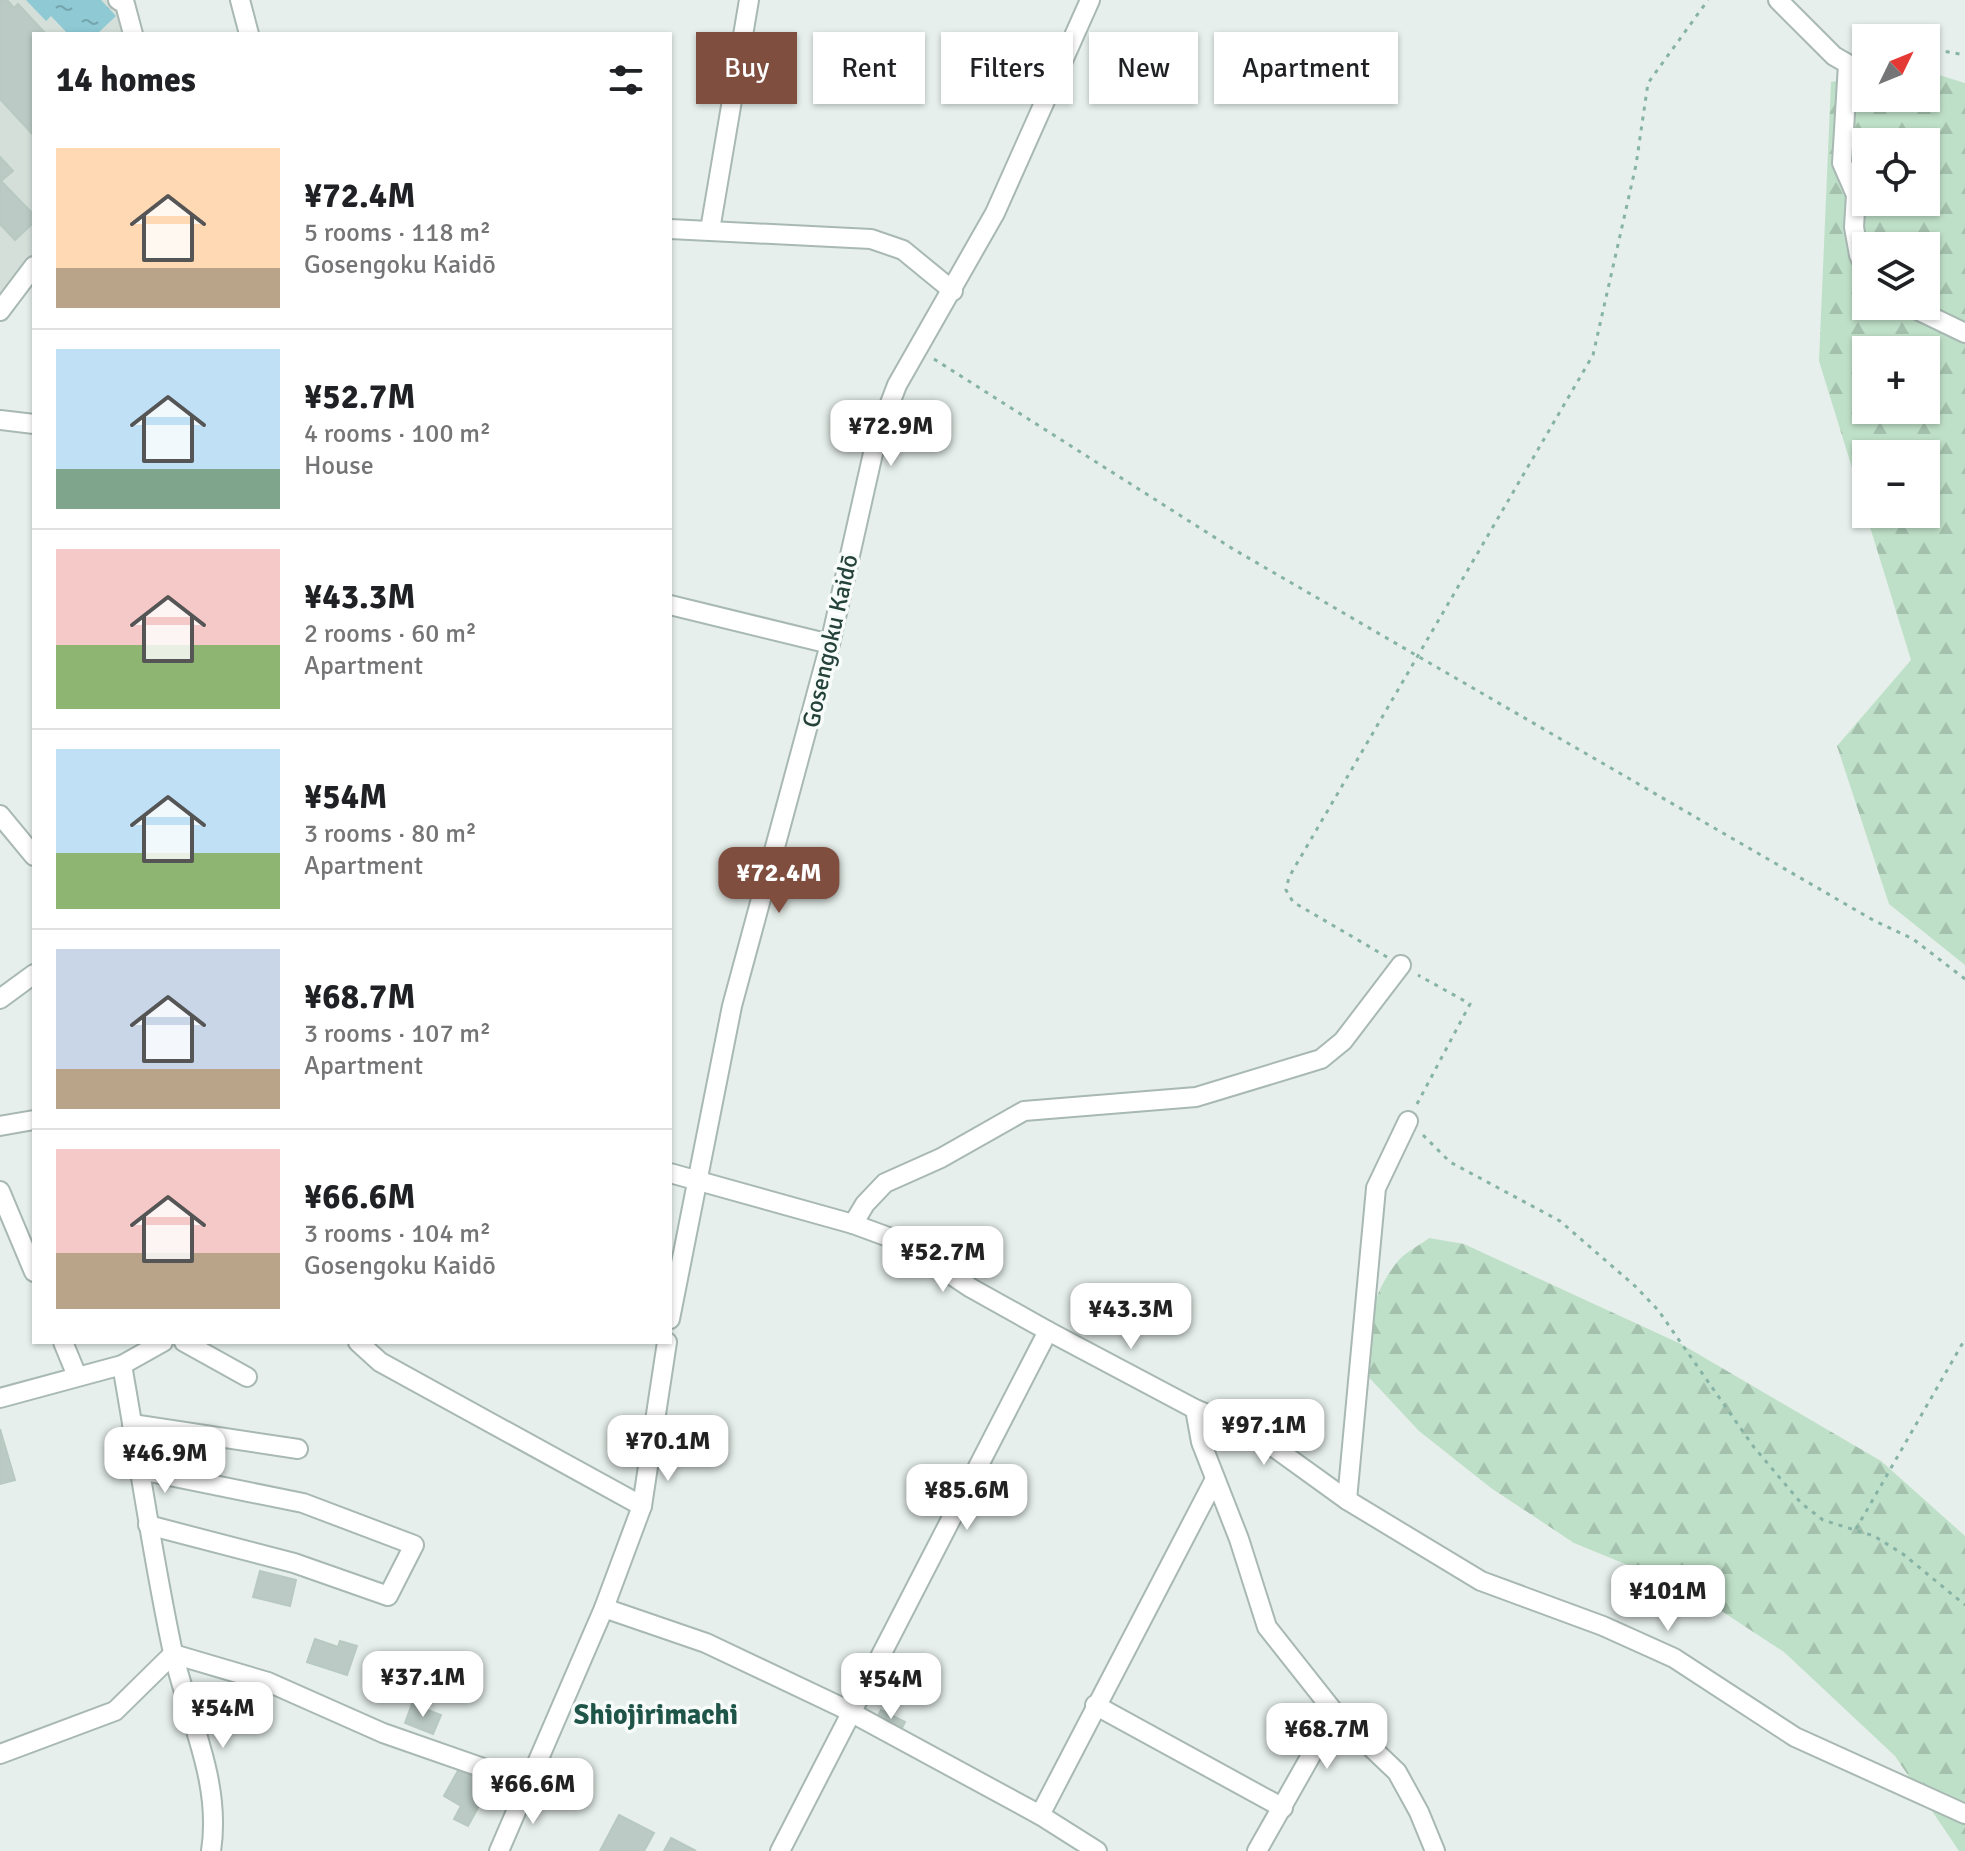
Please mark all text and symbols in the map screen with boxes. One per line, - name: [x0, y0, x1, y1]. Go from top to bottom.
- north arrow: [1852, 24, 1940, 112]
- map controls: [1852, 24, 1940, 528]
- chip: Buy: [696, 32, 797, 104]
- chip: Rent: [813, 32, 925, 104]
- chip: Filters: [941, 32, 1073, 104]
- chip: New: [1089, 32, 1198, 104]
- chip: Apartment: [1214, 32, 1398, 104]
- icon: filters: [604, 58, 648, 102]
- text: 14 homes: [56, 59, 196, 101]
- button: locate: [1852, 128, 1940, 216]
- text: ¥72.4M: [304, 175, 416, 217]
- icon: home: [120, 180, 216, 276]
- text: 5 rooms · 118 m²: [304, 217, 491, 249]
- button: layers: [1852, 232, 1940, 320]
- text: Gosengoku Kaidō: [304, 249, 496, 281]
- button: +: [1852, 336, 1940, 424]
- text: ¥52.7M: [304, 376, 416, 418]
- icon: home: [120, 381, 216, 477]
- pin: ¥72.9M: [826, 400, 956, 468]
- text: ¥72.9M: [848, 410, 934, 442]
- text: 4 rooms · 100 m²: [304, 418, 491, 450]
- button: −: [1852, 440, 1940, 528]
- text: House: [304, 450, 374, 482]
- street label: Gosengoku Kaidō: [795, 551, 865, 731]
- text: ¥43.3M: [304, 576, 416, 618]
- icon: home: [120, 581, 216, 677]
- text: 2 rooms · 60 m²: [304, 618, 477, 650]
- text: Apartment: [304, 650, 423, 682]
- text: ¥54M: [304, 776, 387, 818]
- icon: home: [120, 781, 216, 877]
- text: 3 rooms · 80 m²: [304, 818, 477, 850]
- pin: ¥72.4M: [714, 847, 844, 915]
- text: Apartment: [304, 850, 423, 882]
- text: ¥72.4M: [736, 857, 822, 889]
- text: ¥68.7M: [304, 976, 416, 1018]
- icon: home: [120, 981, 216, 1077]
- text: 3 rooms · 107 m²: [304, 1018, 491, 1050]
- text: Apartment: [304, 1050, 423, 1082]
- text: ¥66.6M: [304, 1176, 416, 1218]
- icon: home: [120, 1181, 216, 1277]
- text: 3 rooms · 104 m²: [304, 1218, 491, 1250]
- pin: ¥52.7M: [878, 1226, 1008, 1294]
- text: ¥52.7M: [900, 1236, 986, 1268]
- text: Gosengoku Kaidō: [304, 1250, 496, 1282]
- pin: ¥43.3M: [1066, 1283, 1196, 1351]
- text: ¥43.3M: [1088, 1293, 1174, 1325]
- pin: ¥97.1M: [1199, 1399, 1329, 1467]
- text: ¥97.1M: [1221, 1409, 1307, 1441]
- pin: ¥70.1M: [603, 1415, 733, 1483]
- text: ¥70.1M: [625, 1425, 711, 1457]
- pin: ¥46.9M: [100, 1427, 230, 1495]
- text: ¥46.9M: [122, 1437, 208, 1469]
- pin: ¥85.6M: [902, 1464, 1032, 1532]
- text: ¥85.6M: [924, 1474, 1010, 1506]
- pin: ¥101M: [1612, 1565, 1724, 1633]
- text: ¥101M: [1629, 1575, 1707, 1607]
- pin: ¥37.1M: [358, 1651, 488, 1719]
- pin: ¥54M: [844, 1653, 938, 1721]
- text: ¥37.1M: [380, 1661, 466, 1693]
- text: ¥54M: [859, 1663, 923, 1695]
- pin: ¥54M: [176, 1682, 270, 1750]
- text: ¥54M: [191, 1692, 255, 1724]
- district label: Shiojirimachi: [574, 1698, 738, 1732]
- pin: ¥68.7M: [1262, 1703, 1392, 1771]
- text: ¥68.7M: [1284, 1713, 1370, 1745]
- pin: ¥66.6M: [468, 1758, 598, 1826]
- text: ¥66.6M: [490, 1768, 576, 1800]

